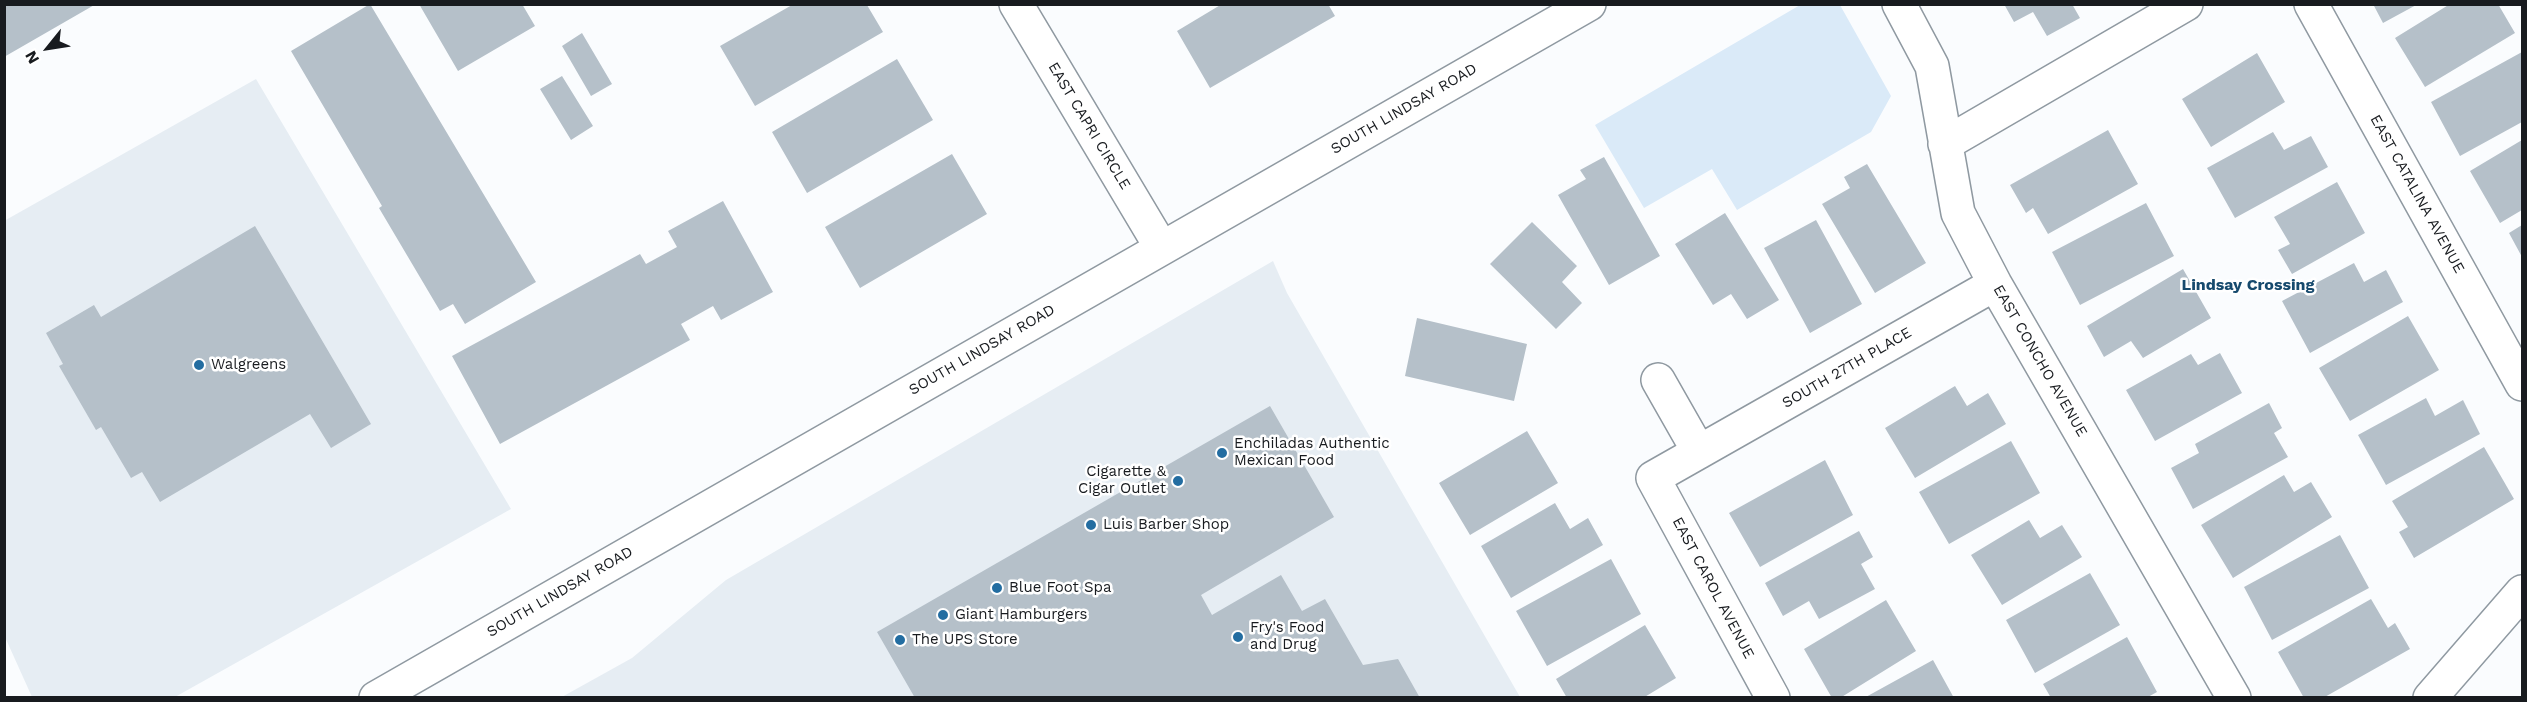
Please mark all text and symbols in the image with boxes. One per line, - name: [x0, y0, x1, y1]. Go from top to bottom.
- north arrow: [18, 18, 78, 78]
- text: N: [21, 47, 43, 67]
- street label: EAST CAPRI CIRCLE: [1044, 59, 1134, 193]
- street label: SOUTH LINDSAY ROAD: [1328, 60, 1480, 158]
- street label: EAST CATALINA AVENUE: [2366, 112, 2468, 276]
- district label: Lindsay Crossing: [2182, 275, 2314, 295]
- street label: EAST CONCHO AVENUE: [1989, 282, 2091, 440]
- street label: SOUTH LINDSAY ROAD: [906, 301, 1058, 399]
- street label: SOUTH 27TH PLACE: [1779, 324, 1915, 412]
- place label: Walgreens: [211, 356, 286, 374]
- marker: Walgreens: [192, 358, 206, 372]
- place label: Enchiladas Authentic Mexican Food: [1234, 435, 1390, 470]
- marker: Enchiladas Authentic Mexican Food: [1215, 446, 1229, 460]
- place label: Cigarette & Cigar Outlet: [1078, 463, 1166, 498]
- marker: Cigarette & Cigar Outlet: [1171, 474, 1185, 488]
- street label: EAST CAROL AVENUE: [1668, 514, 1758, 662]
- place label: Luis Barber Shop: [1103, 516, 1229, 534]
- marker: Luis Barber Shop: [1084, 518, 1098, 532]
- street label: SOUTH LINDSAY ROAD: [484, 543, 636, 641]
- place label: Blue Foot Spa: [1009, 579, 1111, 597]
- marker: Blue Foot Spa: [990, 581, 1004, 595]
- place label: Giant Hamburgers: [955, 606, 1087, 624]
- marker: Giant Hamburgers: [936, 608, 950, 622]
- place label: Fry's Food and Drug: [1250, 619, 1324, 654]
- marker: Fry's Food and Drug: [1231, 630, 1245, 644]
- place label: The UPS Store: [912, 631, 1018, 649]
- marker: The UPS Store: [893, 633, 907, 647]

